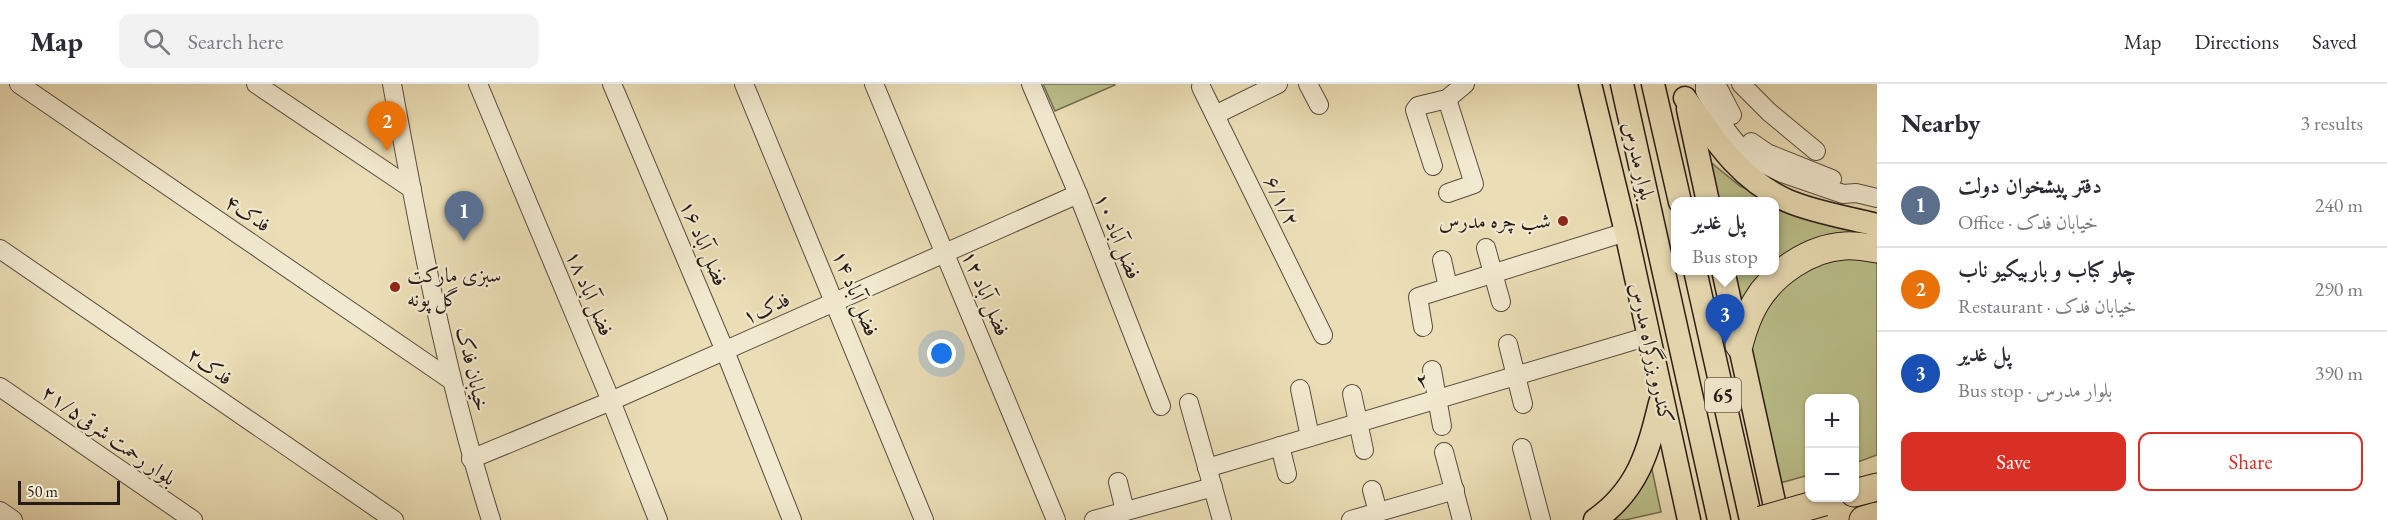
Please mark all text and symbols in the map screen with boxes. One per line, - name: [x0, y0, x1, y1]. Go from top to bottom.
- search box: [119, 14, 539, 68]
- text: Map: [30, 23, 83, 59]
- icon: search: [140, 25, 173, 58]
- text: Search here: [188, 27, 283, 56]
- text: Map: [2124, 28, 2161, 55]
- text: Directions: [2194, 28, 2279, 55]
- text: Saved: [2312, 28, 2357, 55]
- pin: 2: [368, 101, 406, 151]
- text: Nearby: [1901, 106, 1981, 140]
- text: 3 results: [2300, 110, 2363, 136]
- street label: بلوار مدرس: [1617, 119, 1662, 203]
- street label: ۶/۱/۲: [1259, 171, 1306, 231]
- text: دفتر پیشخوان دولت: [1958, 171, 2102, 200]
- street label: فدک۴: [220, 188, 276, 238]
- street label: فضل آباد ۱۰: [1087, 189, 1148, 284]
- pin: 1: [444, 192, 484, 241]
- text: 1: [1915, 192, 1926, 218]
- text: 240 m: [2315, 192, 2363, 218]
- street label: فضل آباد ۱۶: [672, 196, 735, 291]
- popup: [1671, 197, 1779, 275]
- place label: شب چره مدرس: [1439, 207, 1551, 235]
- text: پل غدیر: [1692, 207, 1745, 236]
- text: Office · خیابان فدک: [1958, 209, 2098, 235]
- marker: شب چره مدرس: [1556, 214, 1570, 228]
- text: Bus stop: [1692, 243, 1758, 269]
- street label: فضل آباد ۱۸: [558, 246, 621, 341]
- street label: فضل آباد ۱۴: [825, 246, 886, 341]
- street label: فضل آباد ۱۲: [954, 246, 1017, 341]
- text: چلو کباب و باربیکیو ناب: [1958, 255, 2136, 284]
- place label: سبزی مارکت گل پونه: [407, 261, 501, 314]
- text: 2: [1915, 276, 1926, 302]
- text: 290 m: [2315, 276, 2363, 302]
- marker: سبزی مارکت گل پونه: [388, 280, 402, 294]
- street label: کندرو بزرگراه مدرس: [1624, 280, 1681, 426]
- street label: فدک۱: [738, 285, 794, 330]
- text: Restaurant · خیابان فدک: [1958, 293, 2137, 319]
- pin: 3: [1706, 294, 1744, 344]
- street label: خیابان فدک: [451, 324, 496, 414]
- your location: [927, 339, 956, 368]
- text: پل غدیر: [1958, 339, 2011, 368]
- street label: فدک۲: [182, 340, 238, 391]
- text: 3: [1915, 360, 1926, 386]
- text: 390 m: [2315, 360, 2363, 386]
- street label: ۲: [1412, 365, 1432, 394]
- text: Bus stop · بلوار مدرس: [1958, 377, 2112, 403]
- street label: بلوار رحمت شرقی۲۱/۵: [36, 378, 182, 492]
- road number: 65: [1705, 378, 1741, 412]
- map controls: [1805, 394, 1859, 502]
- button: +: [1805, 394, 1859, 448]
- button: Save: [1901, 432, 2126, 491]
- button: Share: [2138, 432, 2363, 491]
- button: −: [1805, 448, 1859, 502]
- scale bar: [18, 478, 120, 506]
- text: 50 m: [27, 481, 58, 502]

